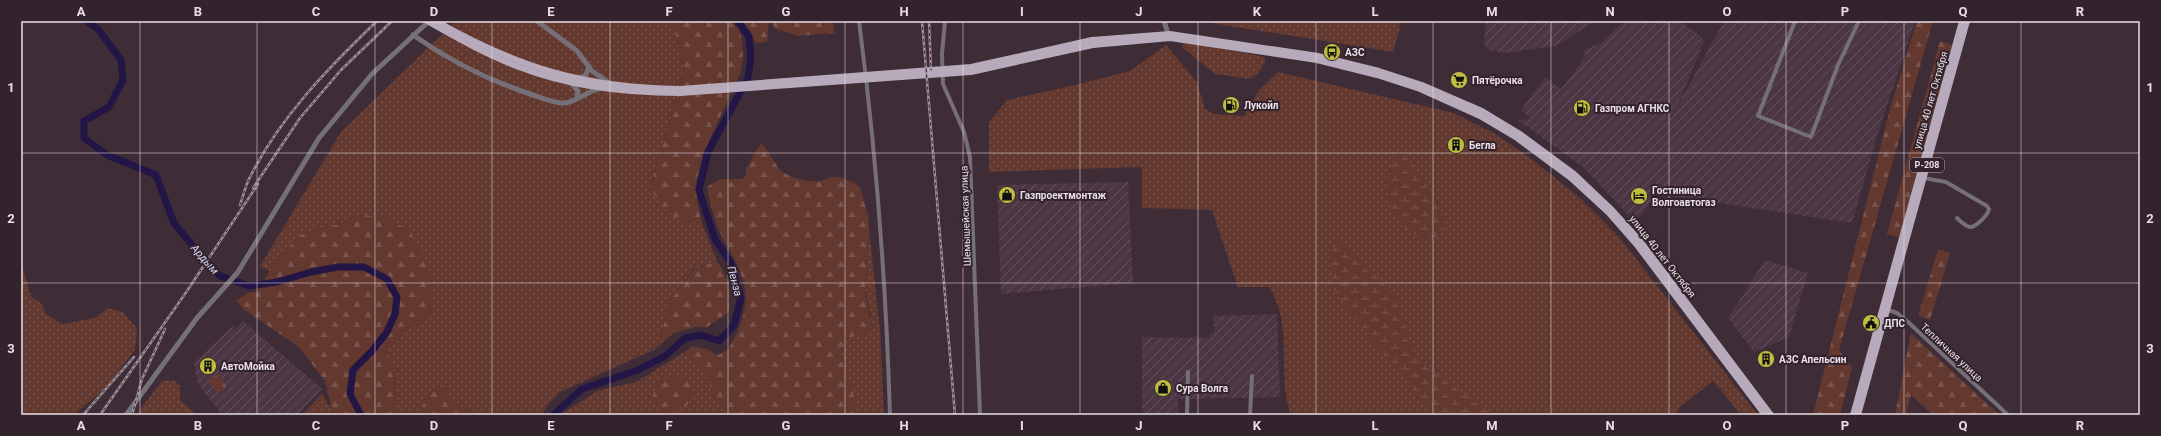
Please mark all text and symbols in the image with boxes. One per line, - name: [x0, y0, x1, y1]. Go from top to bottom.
- text: A: [77, 4, 86, 19]
- text: B: [194, 4, 202, 19]
- text: C: [312, 4, 321, 19]
- text: D: [430, 4, 438, 19]
- text: E: [547, 4, 555, 19]
- text: F: [665, 4, 673, 19]
- text: G: [782, 4, 791, 19]
- text: H: [899, 4, 909, 19]
- text: I: [1020, 4, 1024, 19]
- text: J: [1135, 4, 1143, 19]
- text: K: [1253, 4, 1262, 19]
- text: L: [1371, 4, 1379, 19]
- text: M: [1486, 4, 1498, 19]
- text: N: [1605, 4, 1615, 19]
- text: O: [1723, 4, 1732, 19]
- text: P: [1841, 4, 1849, 19]
- text: Q: [1959, 4, 1968, 19]
- text: R: [2076, 4, 2085, 19]
- bus stop icon: АЗС: [1322, 42, 1342, 62]
- place label: АЗС: [1345, 47, 1365, 58]
- street label: улица 40 лет Октября: [1911, 50, 1950, 150]
- supermarket icon: Пятёрочка: [1449, 70, 1469, 90]
- place label: Пятёрочка: [1472, 75, 1523, 86]
- text: 1: [7, 80, 15, 95]
- text: 1: [2146, 80, 2154, 95]
- fuel station icon: Лукойл: [1221, 95, 1241, 115]
- fuel station icon: Газпром АГНКС: [1572, 98, 1592, 118]
- place label: Лукойл: [1244, 100, 1279, 111]
- place label: Газпром АГНКС: [1595, 103, 1670, 114]
- building icon: Бегла: [1446, 135, 1466, 155]
- place label: Бегла: [1469, 140, 1496, 151]
- road number: Р-208: [1910, 158, 1944, 172]
- street label: Шемышейская улица: [958, 166, 973, 266]
- shop icon: Газпроектмонтаж: [997, 185, 1017, 205]
- place label: Гостиница Волгоавтогаз: [1652, 185, 1716, 208]
- hotel icon: Гостиница Волгоавтогаз: [1629, 186, 1649, 206]
- place label: Газпроектмонтаж: [1020, 190, 1107, 201]
- text: 2: [7, 211, 15, 226]
- text: 2: [2146, 211, 2154, 226]
- street label: улица 40 лет Октября: [1627, 213, 1698, 300]
- water label: Ардым: [187, 241, 221, 277]
- water label: Пенза: [724, 265, 745, 298]
- public building icon: ДПС: [1861, 313, 1881, 333]
- place label: ДПС: [1884, 318, 1906, 329]
- street label: Тепличная улица: [1919, 321, 1985, 384]
- text: 3: [7, 341, 15, 356]
- text: 3: [2146, 341, 2154, 356]
- building icon: АЗС Апельсин: [1756, 349, 1776, 369]
- place label: АЗС Апельсин: [1779, 354, 1847, 365]
- building icon: АвтоМойка: [198, 356, 218, 376]
- place label: АвтоМойка: [221, 361, 276, 372]
- shop icon: Сура Волга: [1153, 378, 1173, 398]
- place label: Сура Волга: [1176, 383, 1229, 394]
- text: A: [77, 418, 86, 433]
- text: B: [194, 418, 202, 433]
- text: C: [312, 418, 321, 433]
- text: D: [430, 418, 438, 433]
- text: E: [547, 418, 555, 433]
- text: F: [665, 418, 673, 433]
- text: G: [782, 418, 791, 433]
- text: H: [899, 418, 909, 433]
- text: I: [1020, 418, 1024, 433]
- text: J: [1135, 418, 1143, 433]
- text: K: [1253, 418, 1262, 433]
- text: L: [1371, 418, 1379, 433]
- text: M: [1486, 418, 1498, 433]
- text: N: [1605, 418, 1615, 433]
- text: O: [1723, 418, 1732, 433]
- text: P: [1841, 418, 1849, 433]
- text: Q: [1959, 418, 1968, 433]
- text: R: [2076, 418, 2085, 433]

